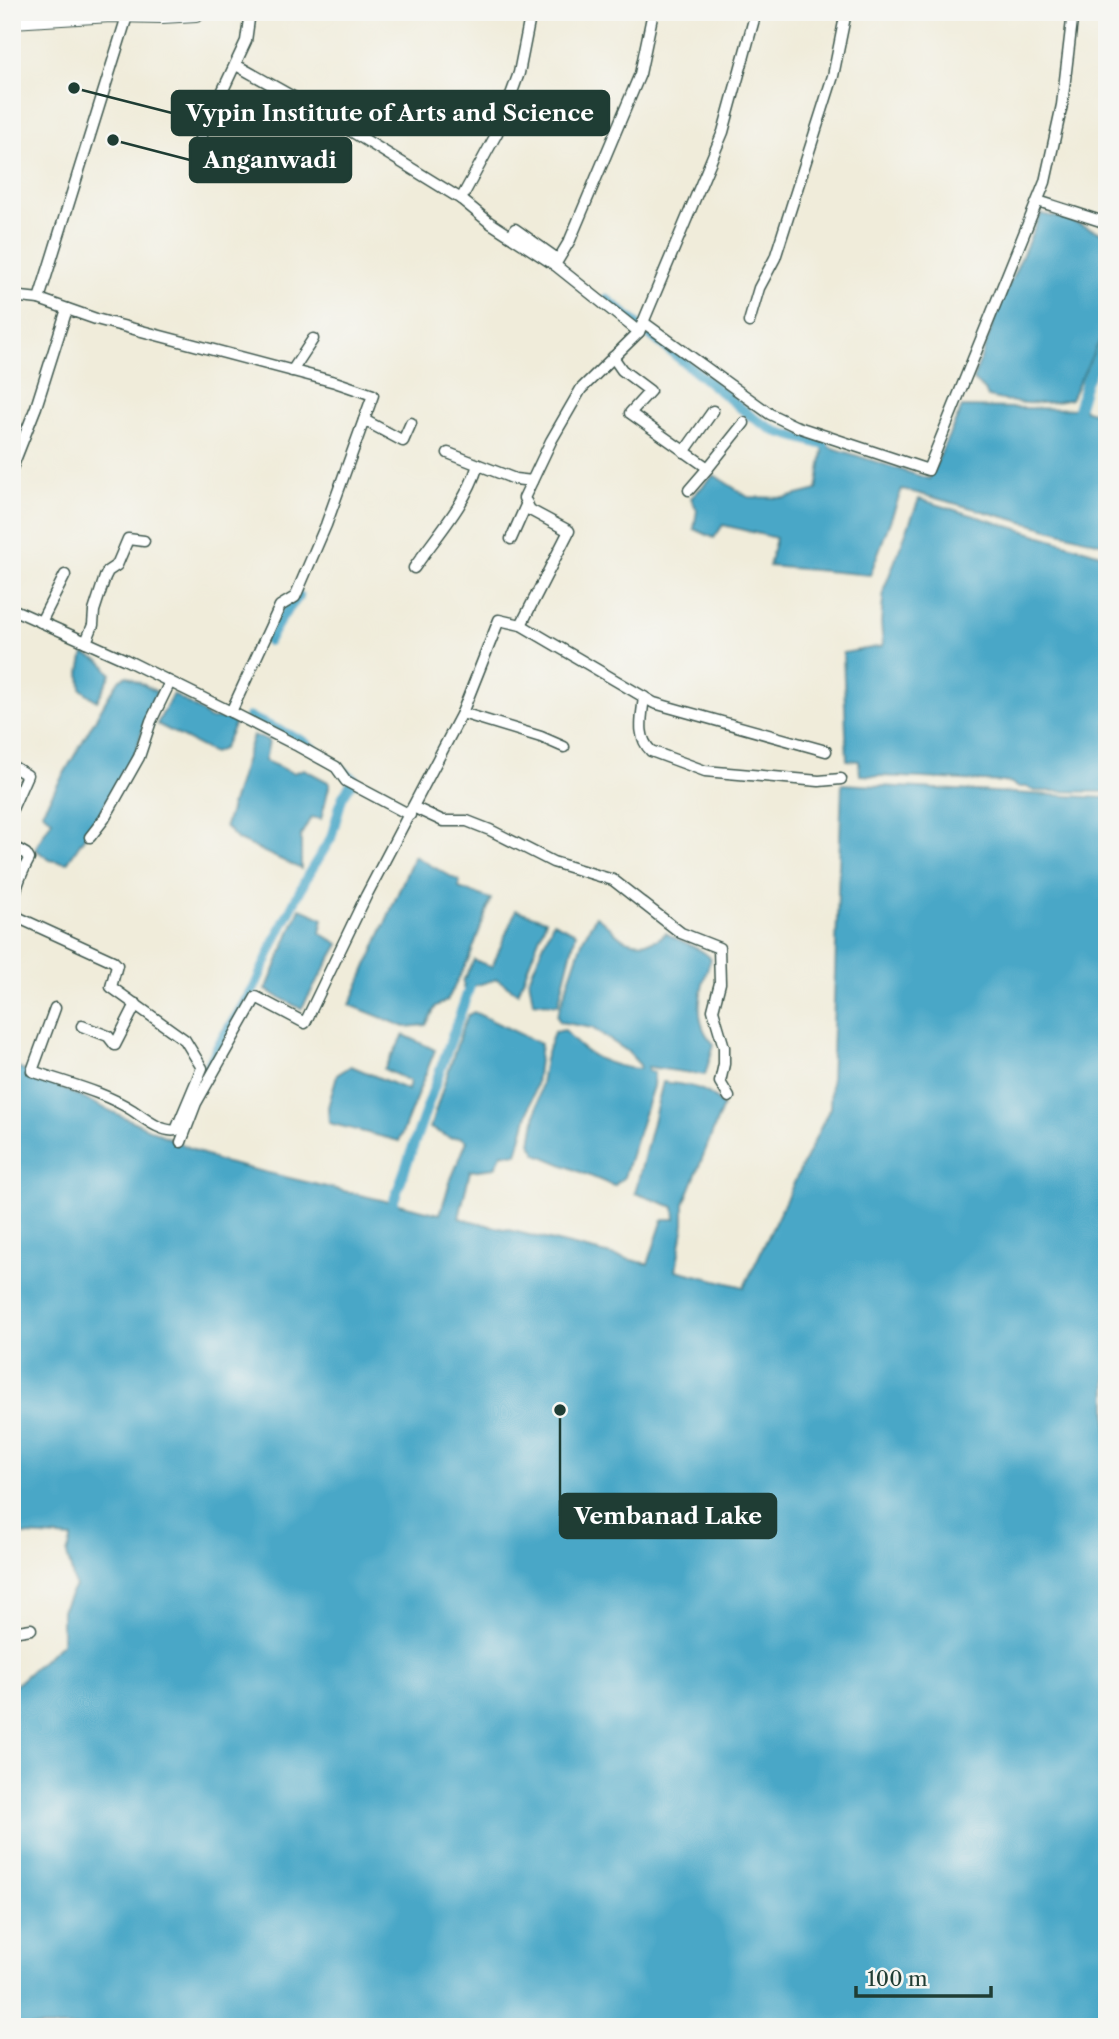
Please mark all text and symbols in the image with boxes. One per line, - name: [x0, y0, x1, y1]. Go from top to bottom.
- callout: Vypin Institute of Arts and Science: [172, 91, 609, 135]
- text: Vypin Institute of Arts and Science: [185, 99, 594, 127]
- callout: Anganwadi: [190, 138, 351, 182]
- text: Anganwadi: [202, 146, 337, 174]
- callout: Vembanad Lake: [560, 1494, 776, 1538]
- text: Vembanad Lake: [573, 1502, 762, 1530]
- scale bar: [856, 1955, 991, 1999]
- text: 100 m: [867, 1966, 928, 1991]

